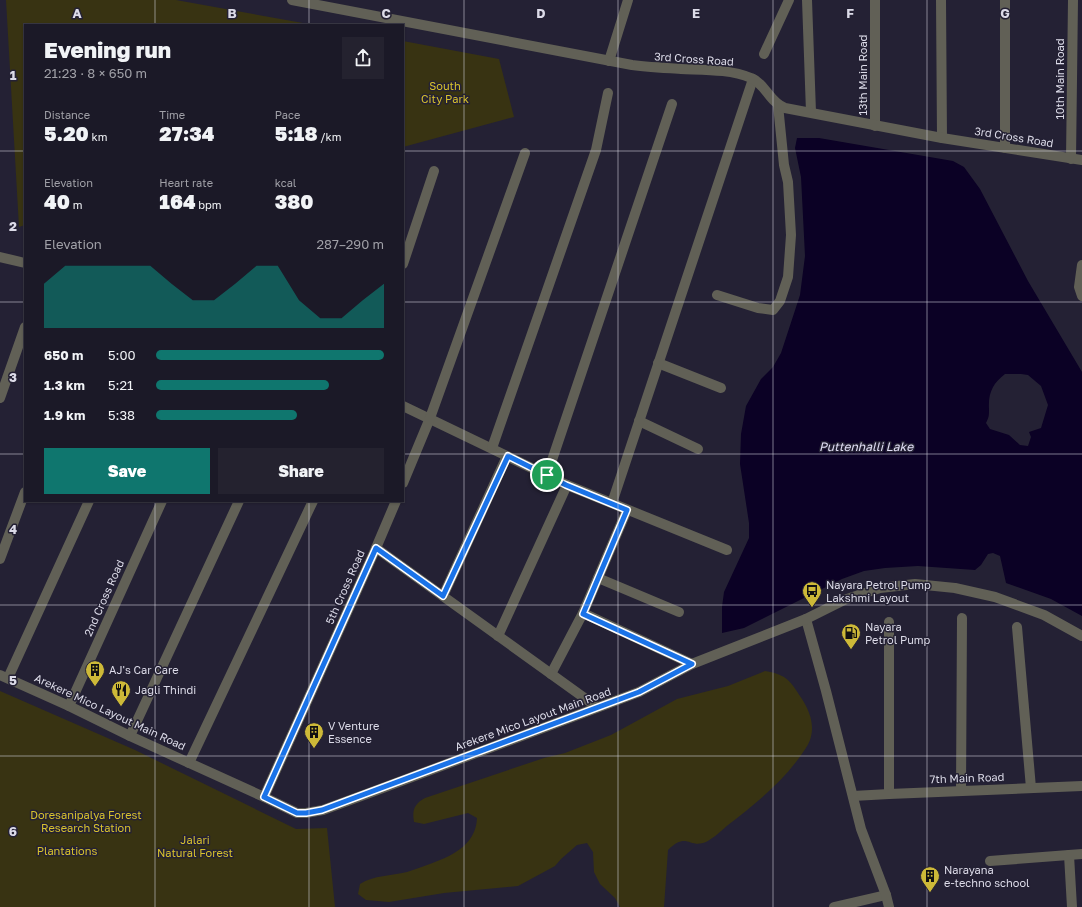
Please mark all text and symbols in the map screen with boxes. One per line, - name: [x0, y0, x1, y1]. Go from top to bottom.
- text: A: [72, 5, 82, 21]
- text: B: [227, 5, 237, 21]
- text: C: [381, 5, 391, 21]
- text: D: [536, 5, 546, 21]
- text: E: [692, 5, 700, 21]
- text: F: [846, 5, 854, 21]
- text: G: [1000, 5, 1010, 21]
- street label: 13th Main Road: [856, 35, 869, 115]
- text: Evening run: [44, 36, 171, 63]
- button: share: [342, 37, 384, 79]
- street label: 10th Main Road: [1053, 38, 1066, 120]
- street label: 3rd Cross Road: [654, 49, 734, 68]
- text: 21:23 · 8 × 650 m: [44, 65, 147, 81]
- text: 1: [10, 67, 17, 83]
- park label: South City Park: [421, 79, 469, 105]
- text: Distance: [44, 108, 90, 121]
- text: Time: [159, 108, 185, 121]
- text: Pace: [275, 108, 300, 121]
- text: 5.20: [44, 121, 89, 145]
- text: 27:34: [159, 121, 215, 145]
- text: 5:18: [275, 121, 318, 145]
- street label: 3rd Cross Road: [974, 124, 1054, 149]
- text: km: [89, 130, 108, 143]
- text: /km: [318, 130, 342, 143]
- text: Elevation: [44, 176, 93, 189]
- text: Heart rate: [159, 176, 213, 189]
- text: kcal: [275, 176, 296, 189]
- text: 40: [44, 189, 70, 213]
- text: 164: [159, 189, 196, 213]
- text: 380: [275, 189, 314, 213]
- text: m: [70, 198, 82, 211]
- text: bpm: [196, 198, 222, 211]
- text: 2: [9, 218, 17, 234]
- text: Elevation: [44, 236, 102, 252]
- text: 287–290 m: [317, 236, 384, 252]
- text: 650 m: [44, 347, 83, 363]
- text: 5:00: [108, 347, 136, 363]
- text: 3: [9, 369, 17, 385]
- text: 1.3 km: [44, 377, 85, 393]
- text: 5:21: [108, 377, 133, 393]
- text: 1.9 km: [44, 407, 85, 423]
- text: 5:38: [108, 407, 135, 423]
- water label: Puttenhalli Lake: [819, 439, 914, 454]
- button: Save: [44, 448, 210, 494]
- button: Share: [218, 448, 384, 494]
- pin: [530, 458, 564, 492]
- icon: arrive: [536, 464, 558, 486]
- text: 4: [9, 521, 17, 537]
- street label: 5th Cross Road: [322, 548, 367, 626]
- street label: 2nd Cross Road: [81, 558, 126, 638]
- place label: Nayara Petrol Pump Lakshmi Layout: [826, 578, 931, 604]
- bus stop icon: Nayara Petrol Pump Lakshmi Layout: [801, 580, 823, 608]
- place label: Nayara Petrol Pump: [865, 620, 931, 646]
- fuel station icon: Nayara Petrol Pump: [840, 622, 862, 650]
- building icon: AJ's Car Care: [84, 659, 106, 687]
- place label: AJ's Car Care: [109, 663, 179, 676]
- street label: Arekere Mico Layout Main Road: [33, 671, 188, 752]
- text: 5: [9, 672, 17, 688]
- restaurant icon: Jagli Thindi: [110, 679, 132, 707]
- place label: Jagli Thindi: [135, 683, 196, 696]
- street label: Arekere Mico Layout Main Road: [453, 684, 613, 753]
- place label: V Venture Essence: [328, 719, 379, 745]
- building icon: V Venture Essence: [303, 721, 325, 749]
- street label: 7th Main Road: [929, 770, 1005, 785]
- park label: Doresanipalya Forest Research Station: [30, 808, 142, 834]
- text: 6: [9, 823, 17, 839]
- park label: Jalari Natural Forest: [157, 833, 233, 859]
- park label: Plantations: [37, 844, 97, 857]
- place label: Narayana e-techno school: [944, 863, 1030, 889]
- building icon: Narayana e-techno school: [919, 865, 941, 893]

